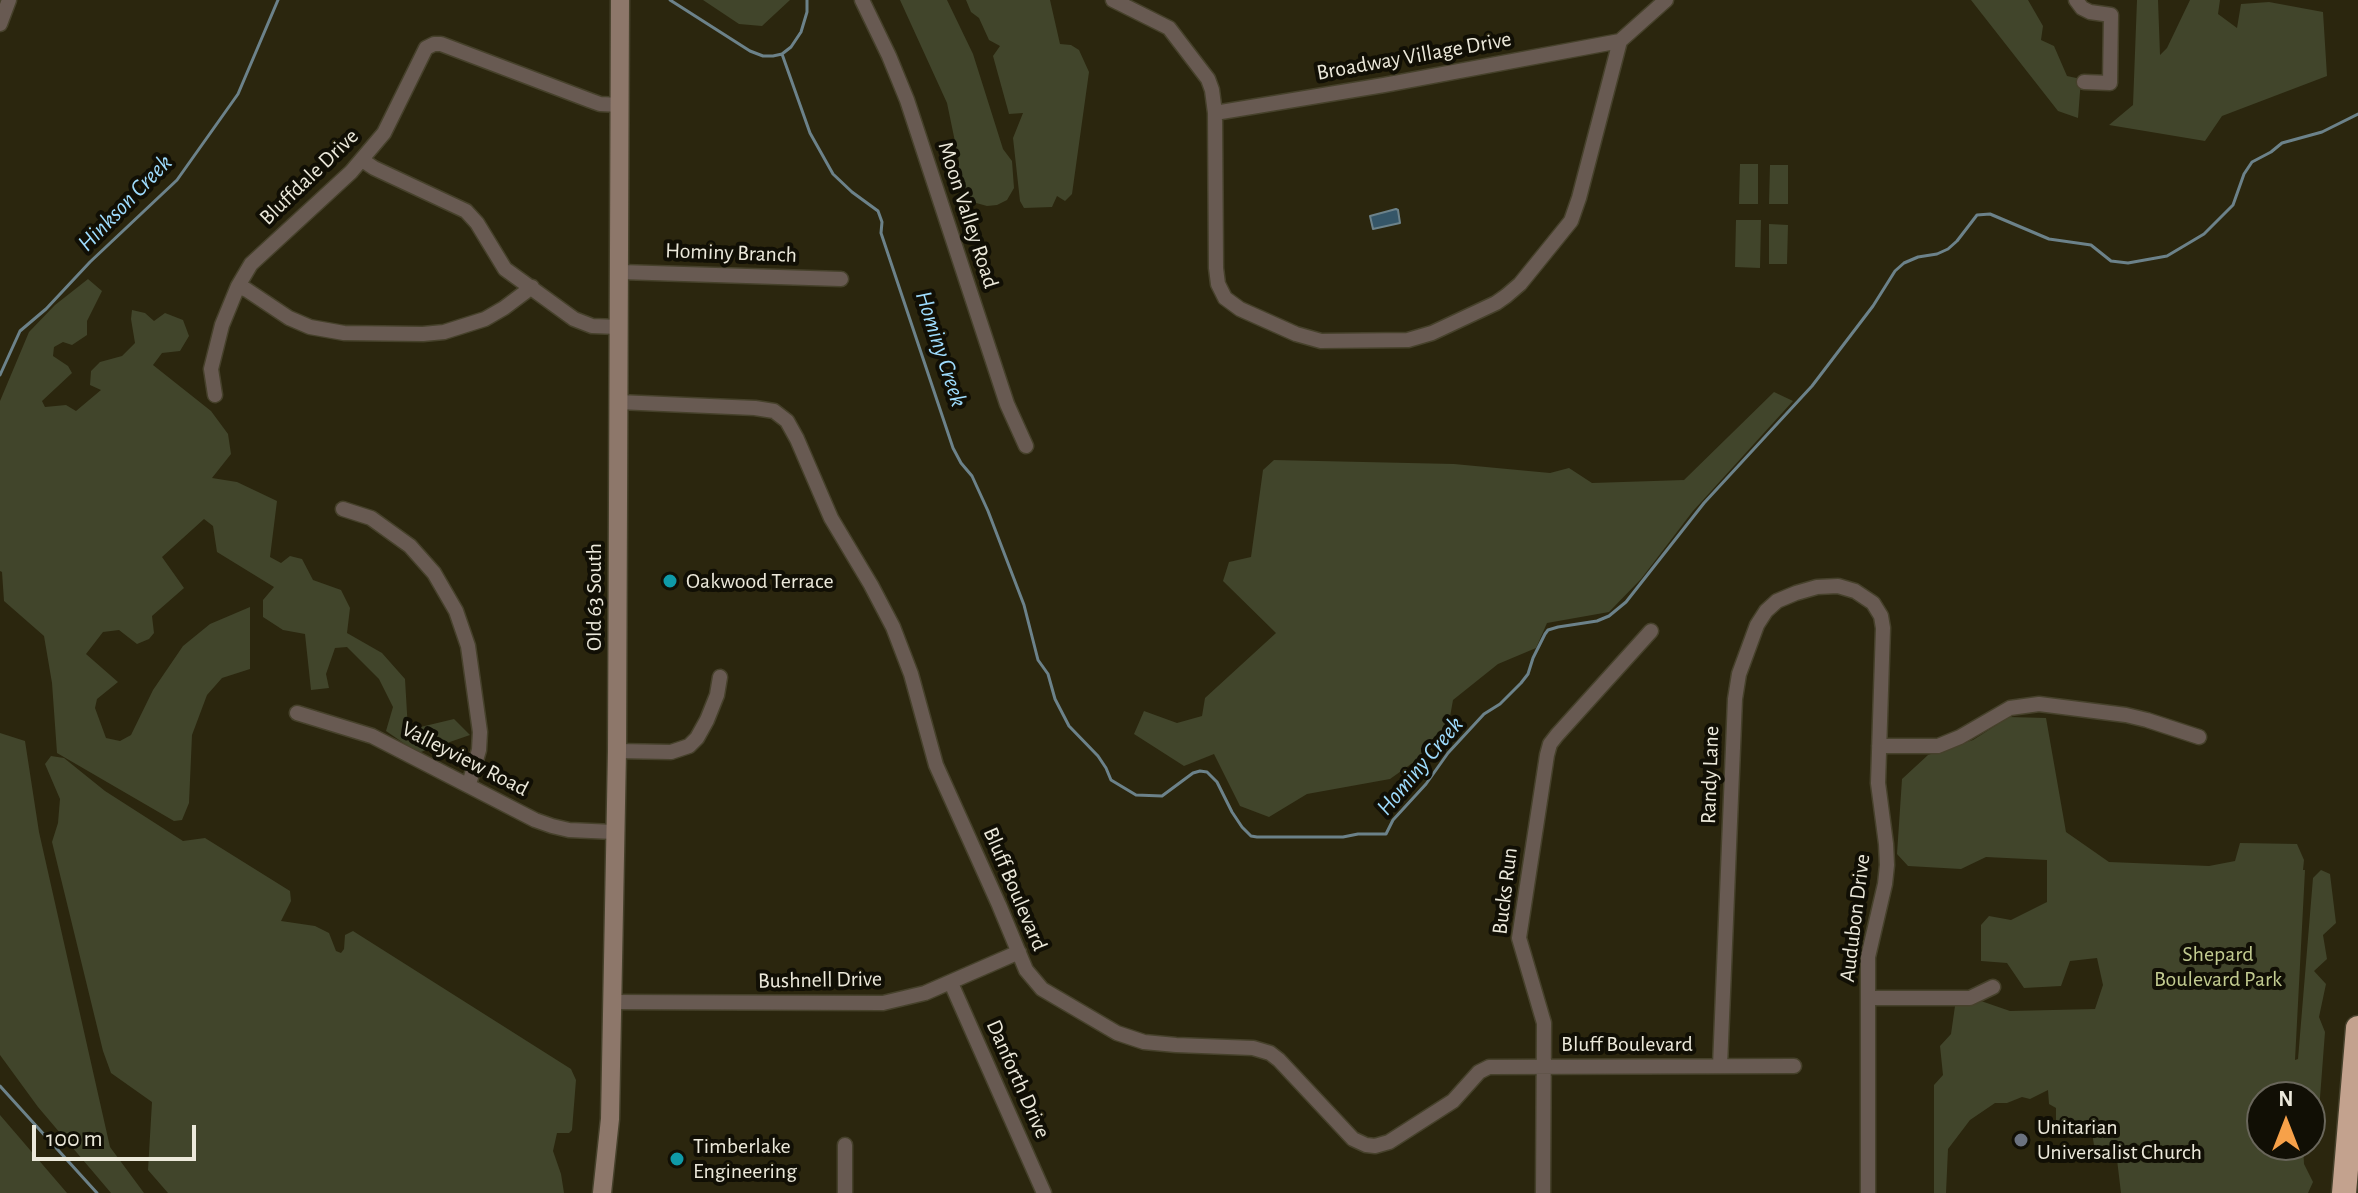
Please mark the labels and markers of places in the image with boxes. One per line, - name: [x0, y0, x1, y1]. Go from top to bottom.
- place label: Oakwood Terrace: [686, 568, 834, 594]
- marker: Oakwood Terrace: [661, 572, 679, 590]
- place label: Unitarian Universalist Church: [2037, 1114, 2202, 1166]
- marker: Unitarian Universalist Church: [2012, 1131, 2030, 1149]
- place label: Timberlake Engineering: [693, 1133, 797, 1184]
- marker: Timberlake Engineering: [668, 1150, 686, 1168]

